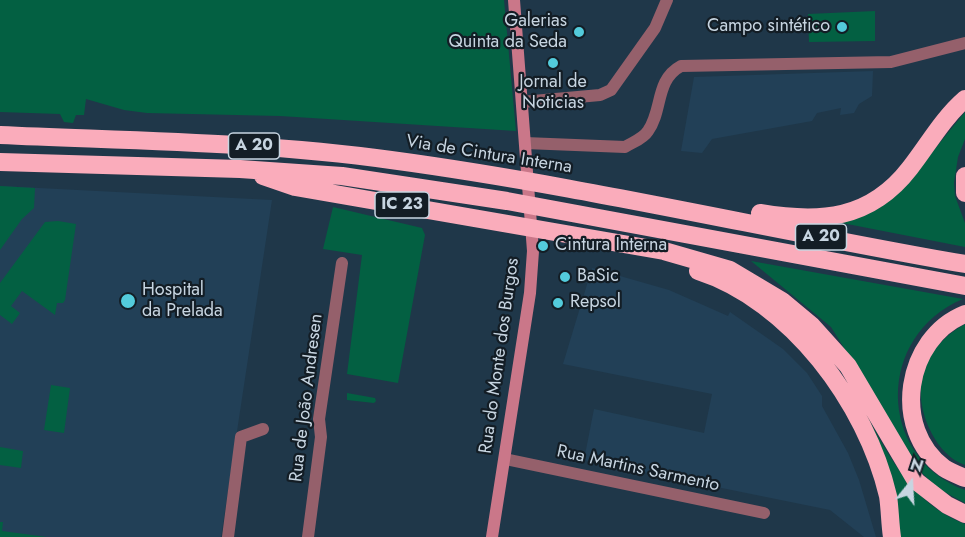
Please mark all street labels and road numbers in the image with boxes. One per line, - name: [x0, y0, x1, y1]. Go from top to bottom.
- street label: Via de Cintura Interna: [404, 131, 574, 179]
- road number: A 20: [228, 133, 280, 159]
- road number: IC 23: [375, 192, 429, 218]
- road number: A 20: [796, 224, 846, 250]
- street label: Rua do Monte dos Burgos: [476, 257, 524, 455]
- street label: Rua de João Andresen: [286, 313, 328, 483]
- street label: Rua Martins Sarmento: [555, 441, 721, 497]

